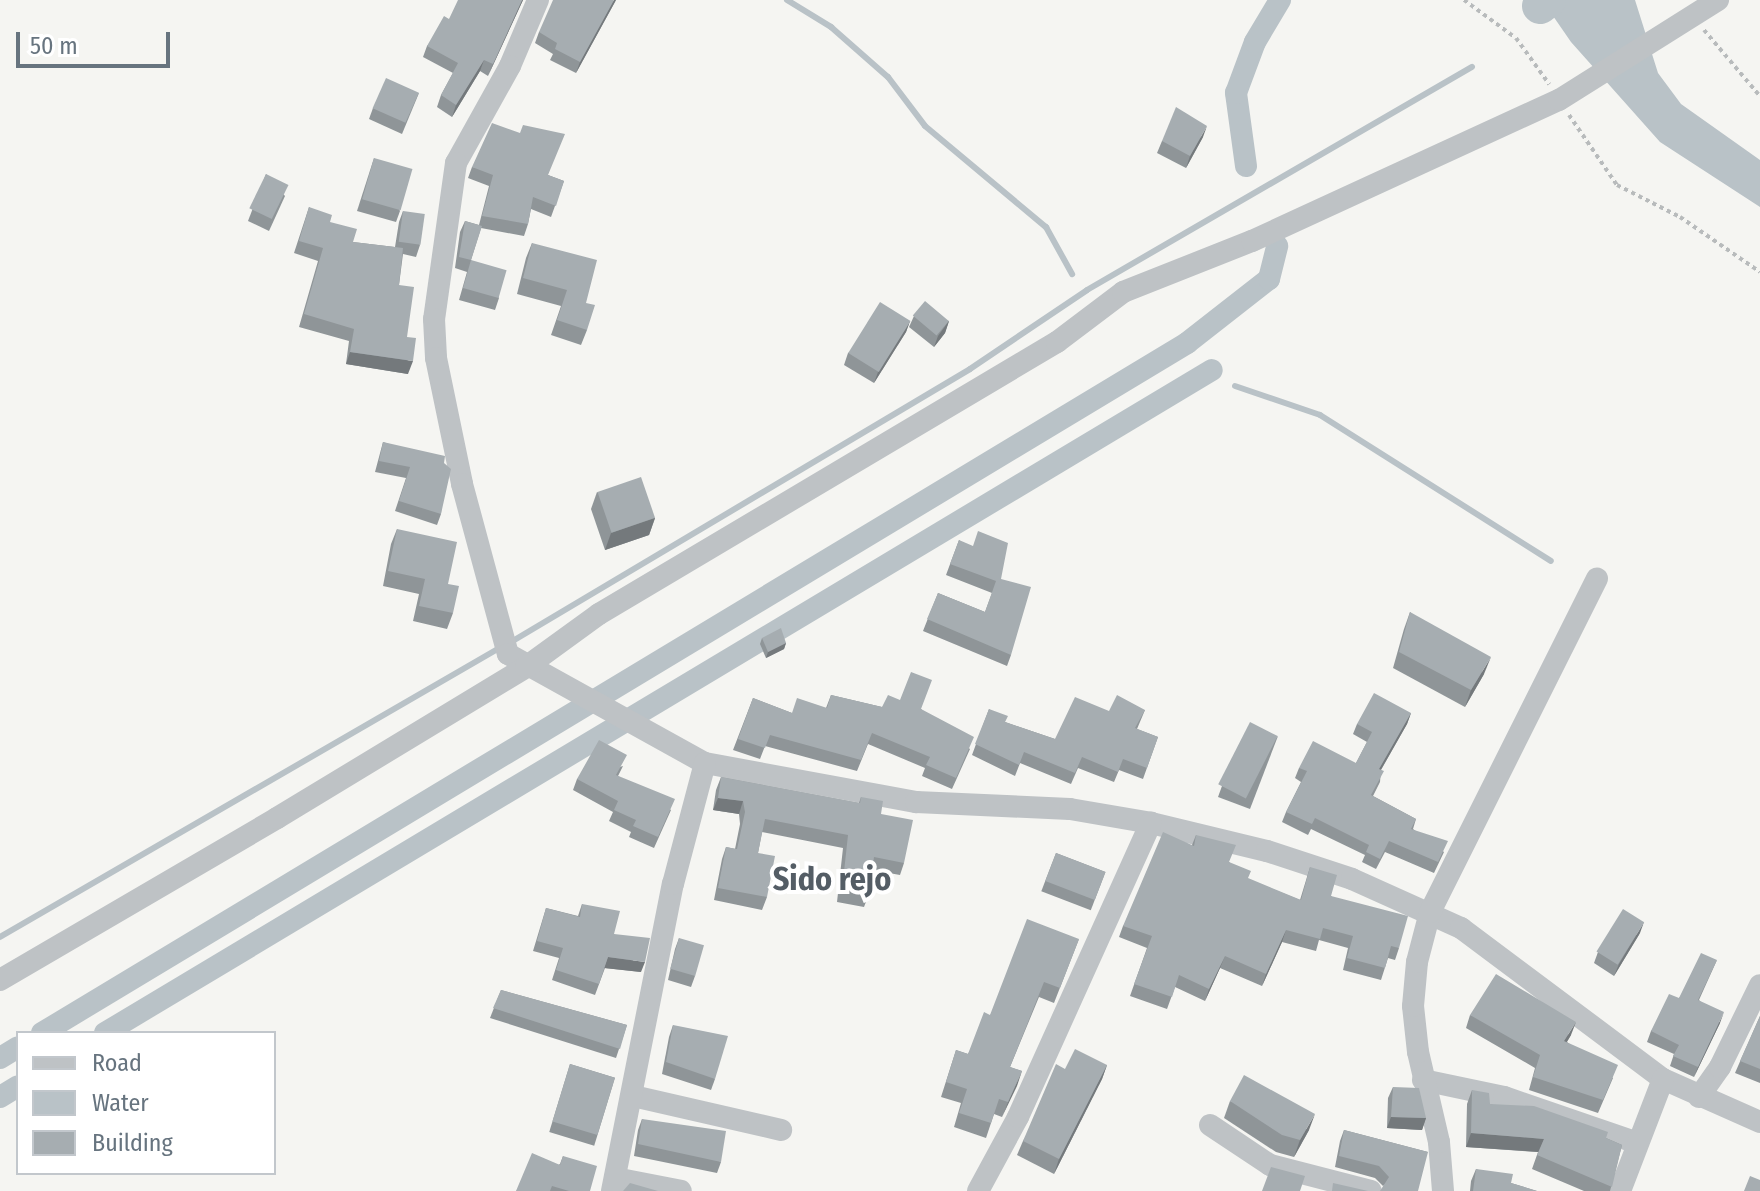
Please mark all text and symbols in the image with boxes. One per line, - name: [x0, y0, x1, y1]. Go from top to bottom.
- scale bar: [20, 16, 174, 66]
- text: 50 m: [30, 32, 78, 60]
- district label: Sido rejo: [773, 860, 891, 898]
- legend: [16, 1031, 276, 1175]
- text: Road: [92, 1049, 142, 1077]
- text: Water: [92, 1089, 149, 1117]
- text: Building: [92, 1129, 173, 1157]

